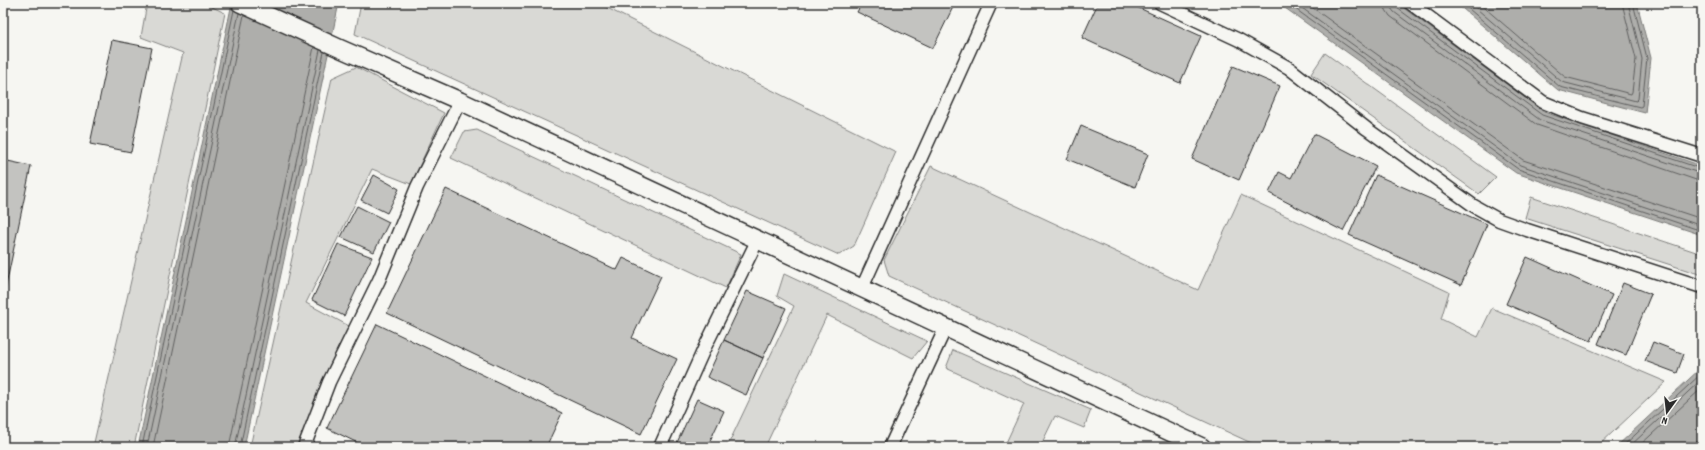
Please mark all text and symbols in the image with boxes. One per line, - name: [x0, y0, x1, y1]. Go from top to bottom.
- north arrow: [1647, 392, 1687, 432]
- text: N: [1660, 411, 1670, 428]

